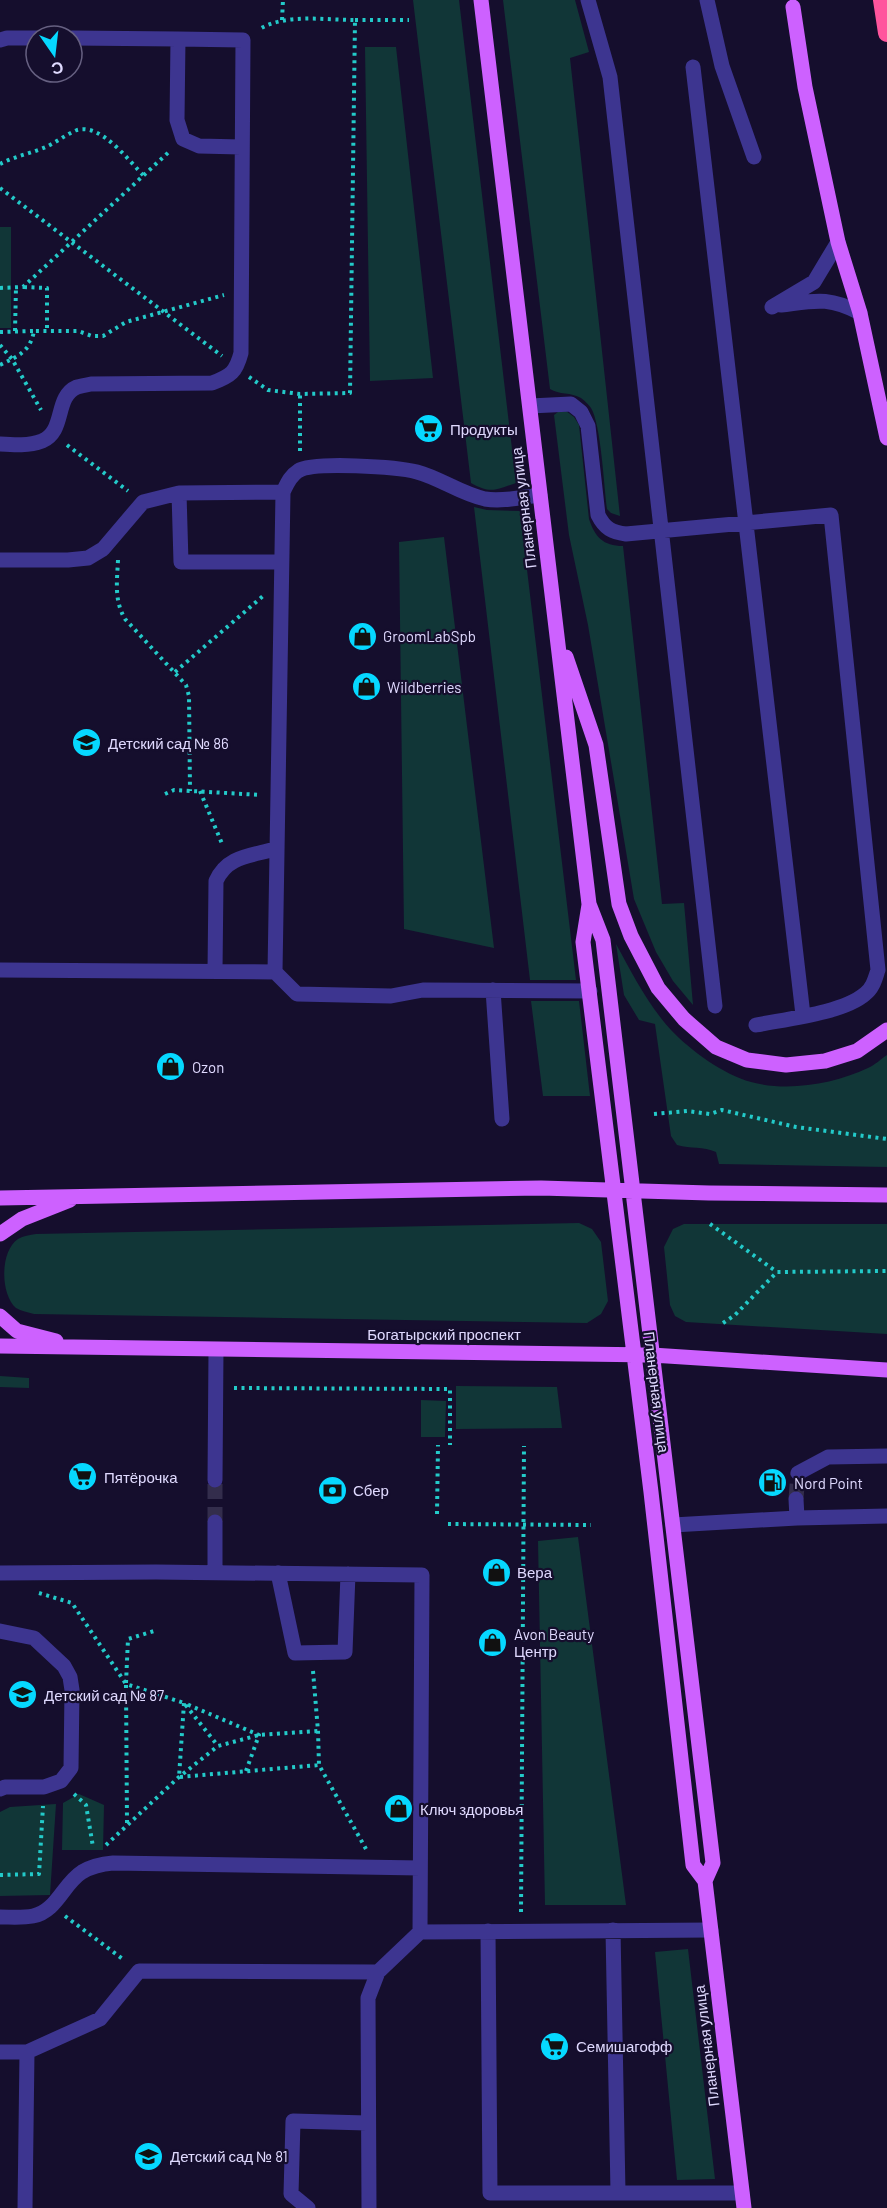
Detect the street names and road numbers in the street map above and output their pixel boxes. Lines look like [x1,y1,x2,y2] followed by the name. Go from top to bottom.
[507,446,539,570] street label: Планерная улица
[367,1325,521,1343] street label: Богатырский проспект
[641,1330,673,1454] street label: Планерная улица
[690,1984,722,2108] street label: Планерная улица

